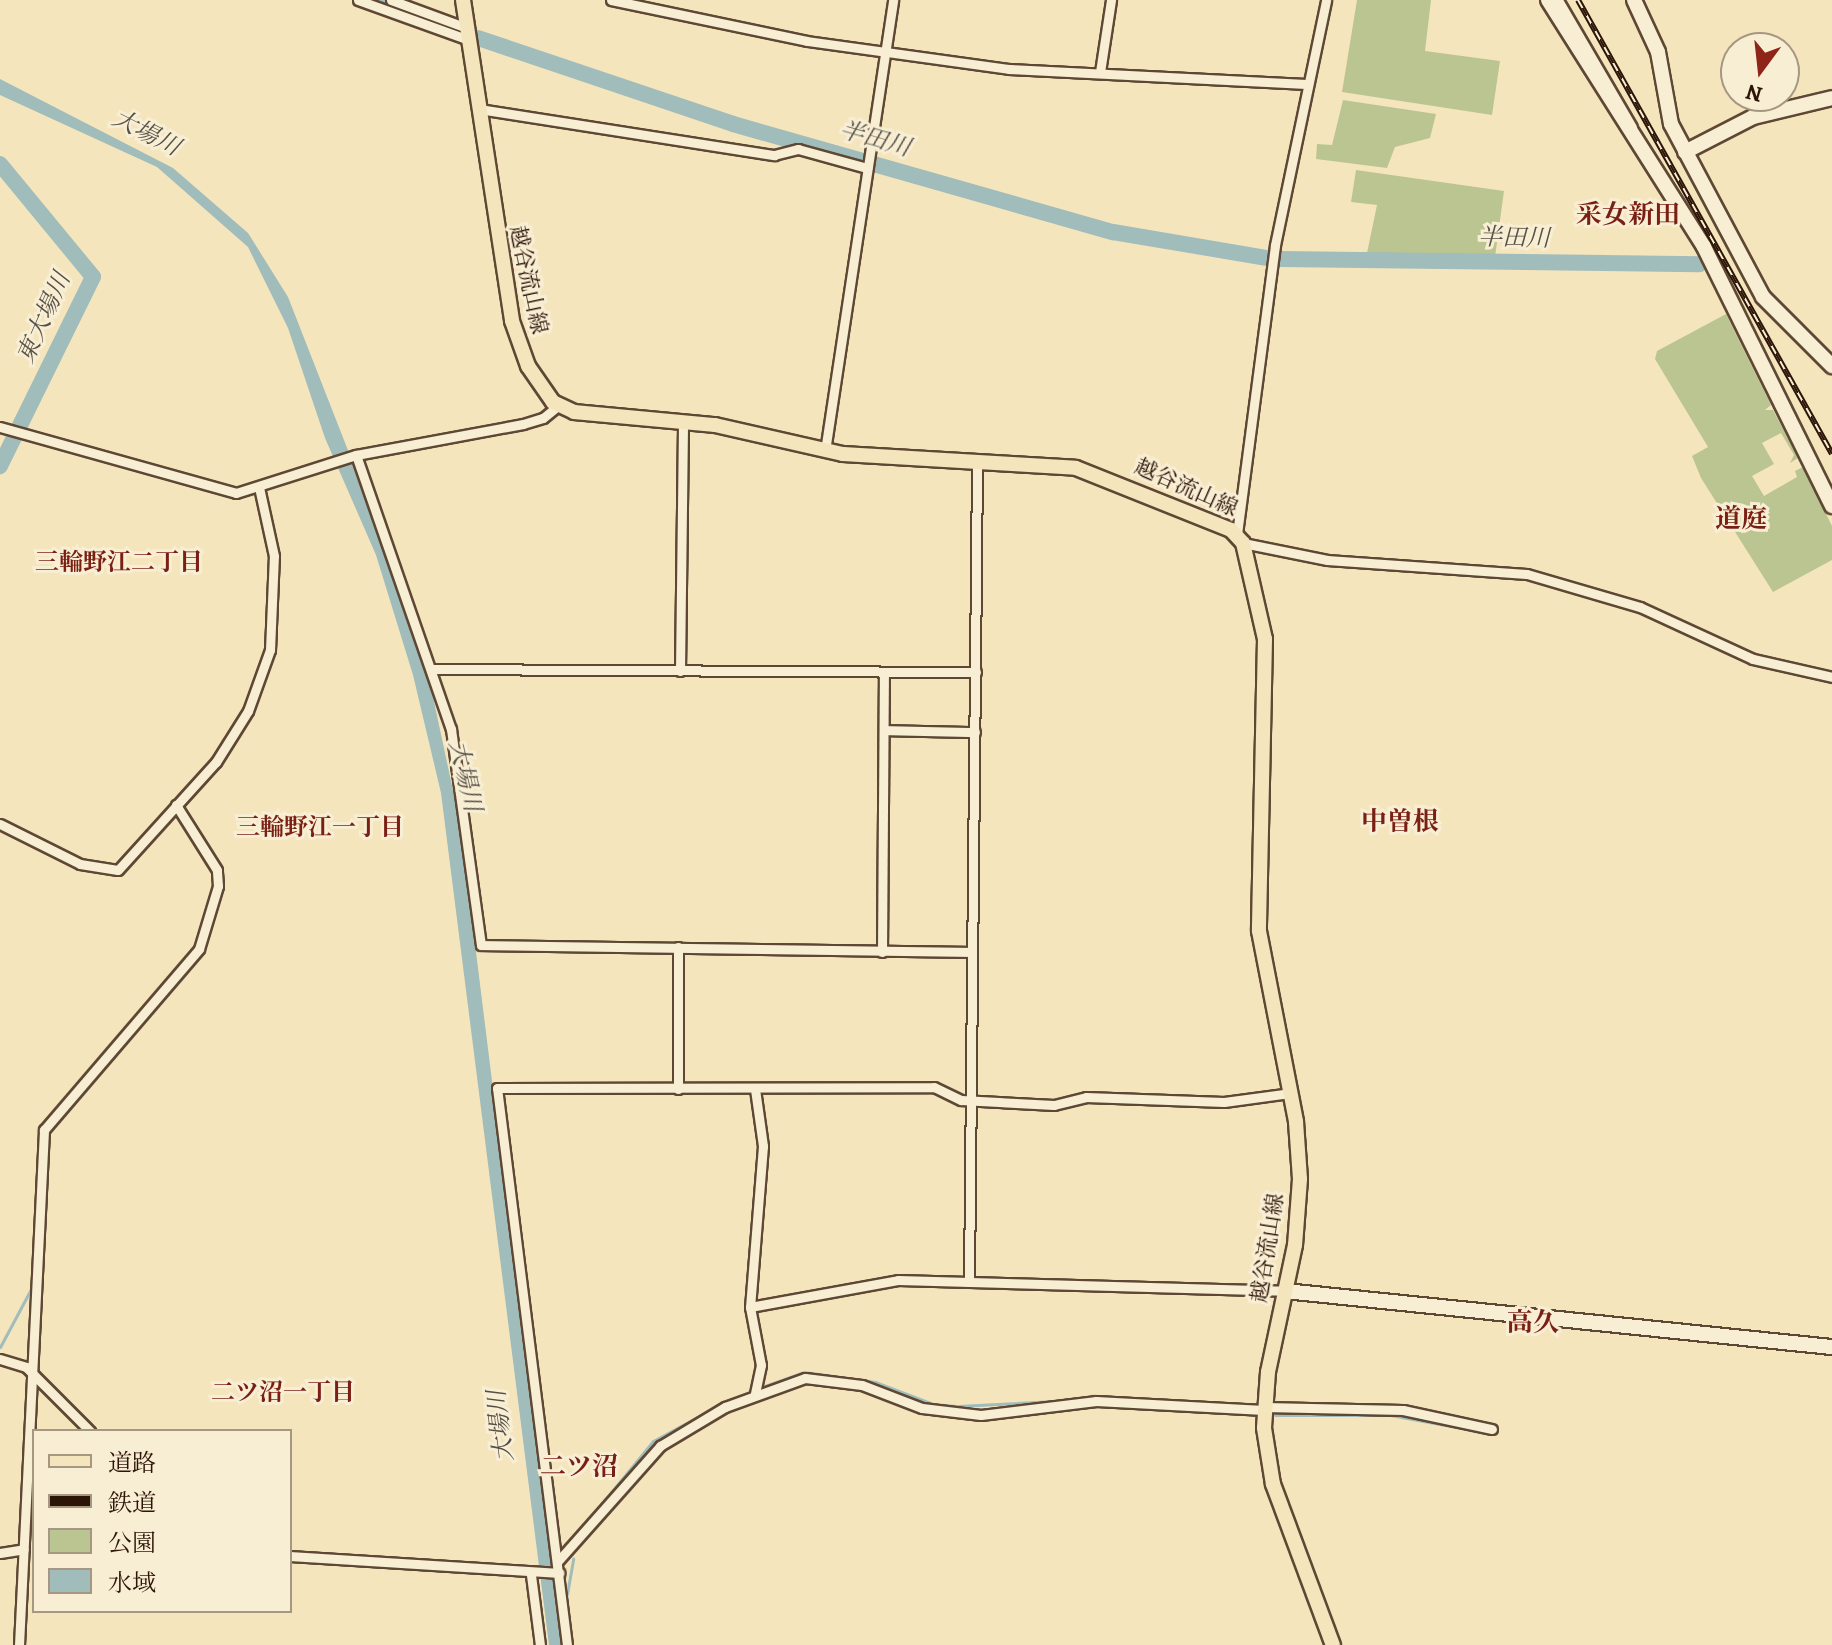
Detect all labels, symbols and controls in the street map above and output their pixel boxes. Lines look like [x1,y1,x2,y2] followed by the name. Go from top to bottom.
[1720,32,1800,112] north arrow
[1743,77,1766,110] text: N
[107,104,185,162] water label: 大場川
[836,115,914,163] water label: 半田川
[1576,199,1680,231] district label: 采女新田
[504,223,552,337] street label: 越谷流山線
[1478,223,1550,253] water label: 半田川
[11,268,77,368] water label: 東大場川
[1130,454,1242,522] street label: 越谷流山線
[1715,503,1767,535] district label: 道庭
[35,549,203,577] district label: 三輪野江二丁目
[443,738,487,814] water label: 大場川
[1361,806,1439,838] district label: 中曽根
[236,814,404,842] district label: 三輪野江一丁目
[1246,1192,1290,1304] street label: 越谷流山線
[1507,1307,1559,1339] district label: 高久
[211,1379,355,1407] district label: 二ツ沼一丁目
[482,1389,520,1463] water label: 大場川
[32,1429,292,1613] legend
[108,1447,156,1479] text: 道路
[540,1451,618,1483] district label: 二ツ沼
[108,1487,156,1519] text: 鉄道
[108,1527,156,1559] text: 公園
[108,1567,156,1599] text: 水域

